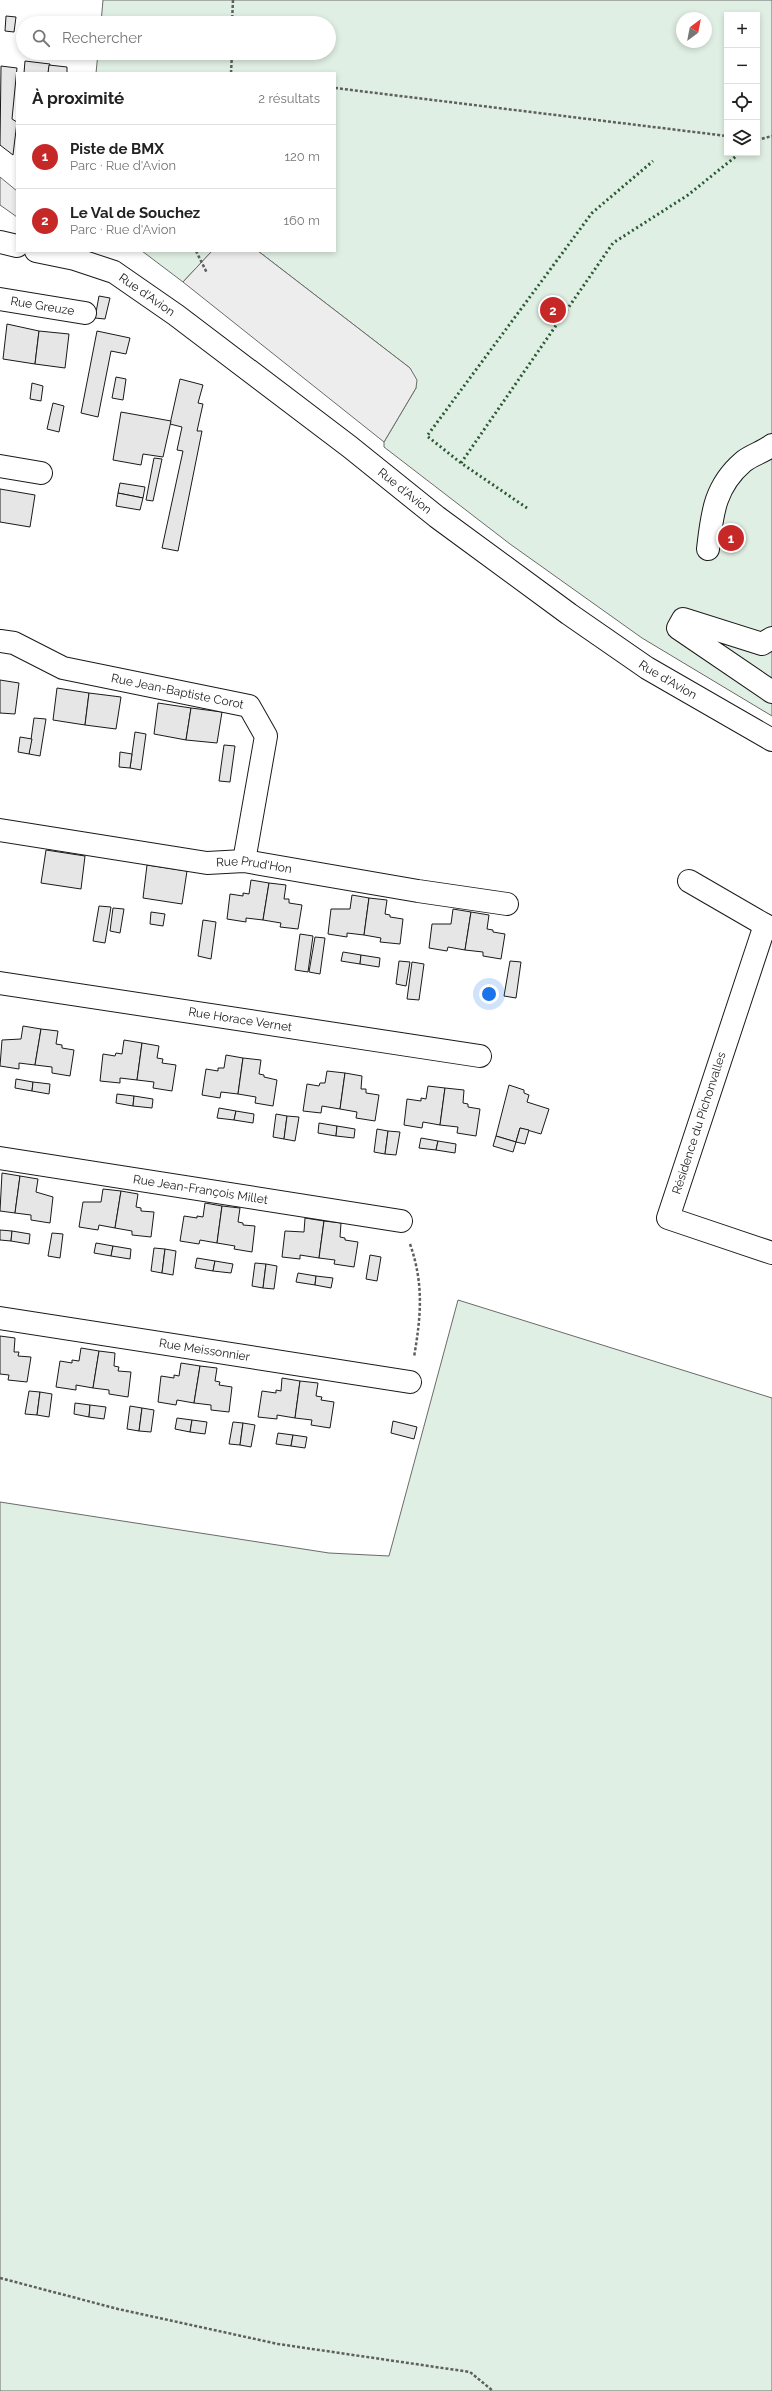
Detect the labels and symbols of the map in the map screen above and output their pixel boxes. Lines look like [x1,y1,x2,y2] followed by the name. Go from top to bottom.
[676,12,712,48] north arrow
[116,271,178,319] street label: Rue d'Avion
[9,294,75,318] street label: Rue Greuze
[540,295,566,325] pin: 2
[375,465,434,517] street label: Rue d'Avion
[718,523,744,553] pin: 1
[636,657,699,702] street label: Rue d'Avion
[110,671,245,712] street label: Rue Jean-Baptiste Corot
[216,854,293,876] street label: Rue Prud'Hon
[479,984,499,1004] your location
[188,1005,293,1034] street label: Rue Horace Vernet
[669,1050,729,1196] street label: Résidence du Pichonvalles
[132,1172,269,1207] street label: Rue Jean-François Millet
[158,1336,252,1364] street label: Rue Meissonnier

